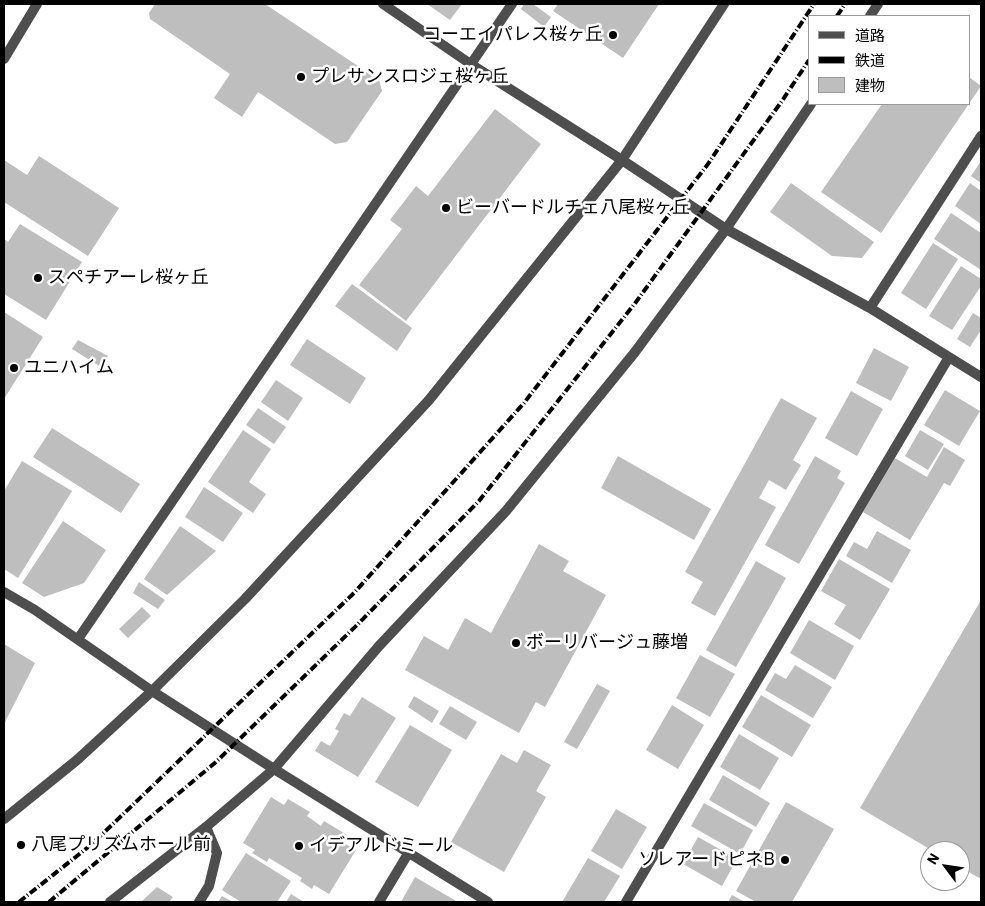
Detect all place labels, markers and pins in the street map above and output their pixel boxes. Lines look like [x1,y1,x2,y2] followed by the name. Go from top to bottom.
[423,24,603,46] place label: コーエイパレス桜ヶ丘
[607,29,619,41] marker: コーエイパレス桜ヶ丘
[311,66,509,88] place label: プレサンスロジェ桜ヶ丘
[295,71,307,83] marker: プレサンスロジェ桜ヶ丘
[456,197,690,219] place label: ビーバードルチェ八尾桜ヶ丘
[440,202,452,214] marker: ビーバードルチェ八尾桜ヶ丘
[48,267,209,289] place label: スペチアーレ桜ヶ丘
[32,272,44,284] marker: スペチアーレ桜ヶ丘
[24,357,114,379] place label: ユニハイム
[8,362,20,374] marker: ユニハイム
[526,632,688,654] place label: ボーリバージュ藤増
[510,637,522,649] marker: ボーリバージュ藤増
[31,834,211,856] place label: 八尾プリズムホール前
[309,835,453,857] place label: イデアルドミール
[15,839,27,851] marker: 八尾プリズムホール前
[293,840,305,852] marker: イデアルドミール
[638,849,775,871] place label: ソレアードピネB
[779,854,791,866] marker: ソレアードピネB

